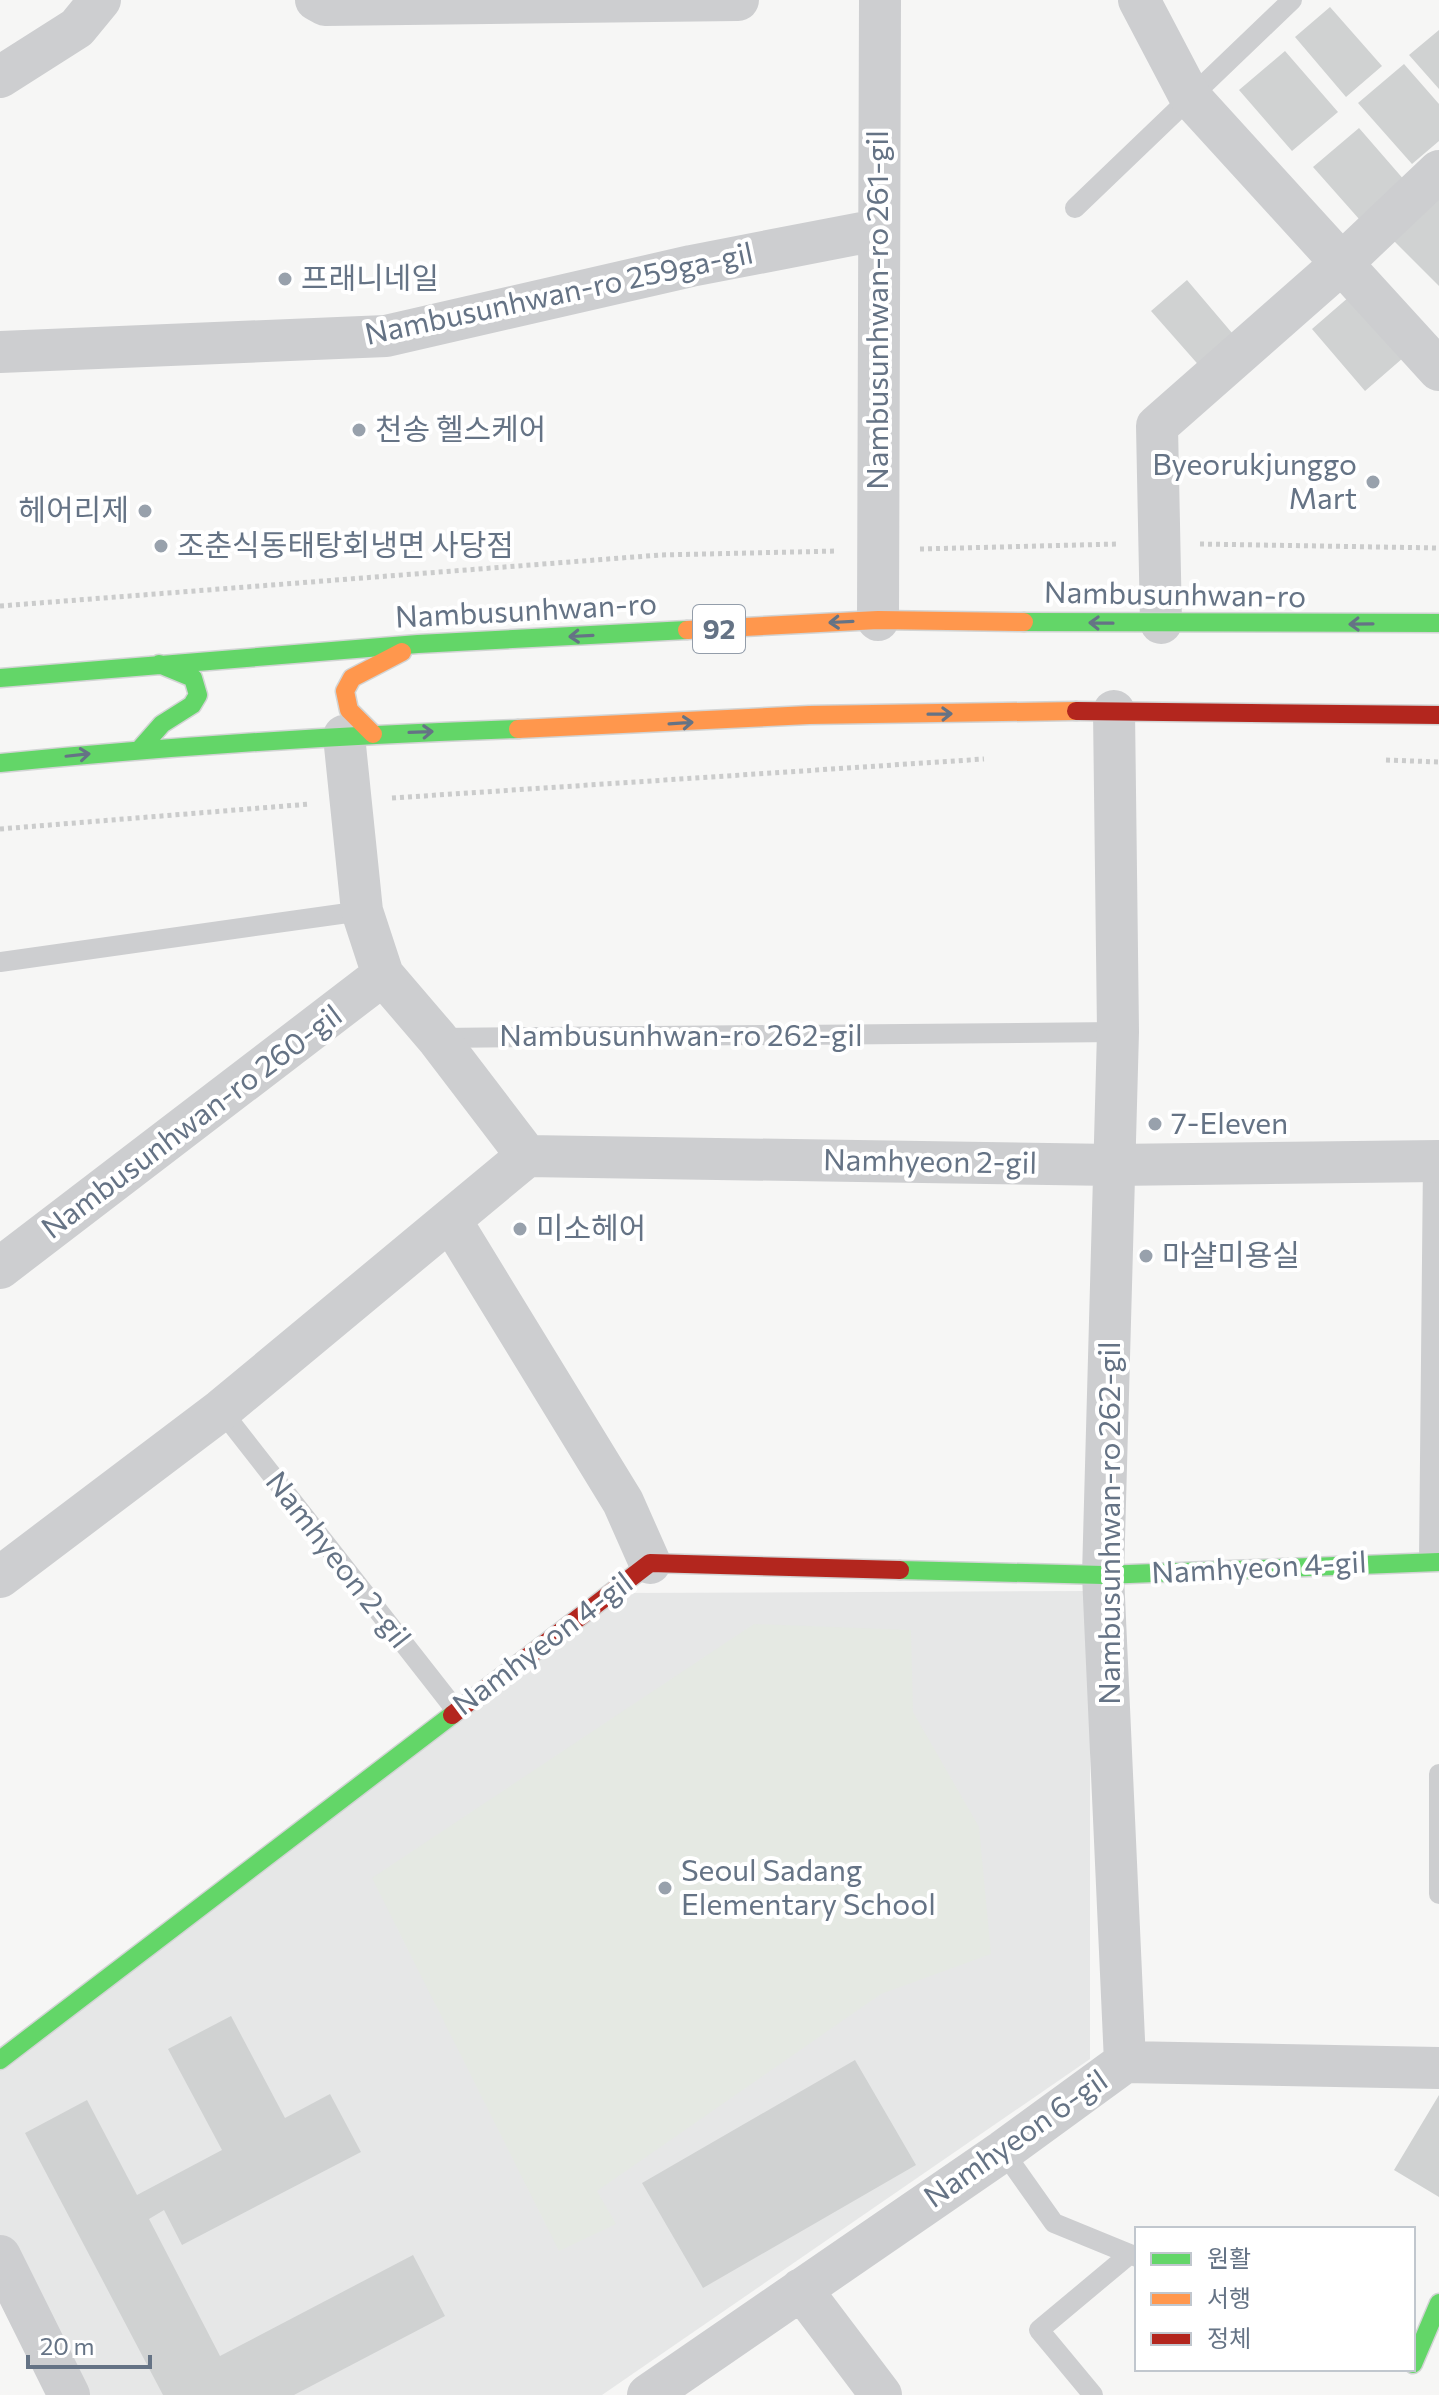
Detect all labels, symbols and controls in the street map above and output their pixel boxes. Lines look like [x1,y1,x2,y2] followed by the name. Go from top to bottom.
[857,130,894,490] street label: Nambusunhwan-ro 261-gil
[361,232,756,351] street label: Nambusunhwan-ro 259ga-gil
[301,258,439,295] place label: 프래니네일
[276,270,294,288] marker: 프래니네일
[375,409,546,446] place label: 천송 헬스케어
[350,421,368,439] marker: 천송 헬스케어
[1152,444,1357,515] place label: Byeorukjunggo Mart
[1364,473,1382,491] marker: Byeorukjunggo Mart
[19,490,129,527] place label: 헤어리제
[136,502,154,520] marker: 헤어리제
[177,525,514,562] place label: 조춘식동태탕회냉면 사당점
[152,537,170,555] marker: 조춘식동태탕회냉면 사당점
[1044,572,1306,613] street label: Nambusunhwan-ro
[394,583,658,634] street label: Nambusunhwan-ro
[693,605,745,653] road number: 92
[828,615,855,630] one-way arrow
[1088,615,1115,630] one-way arrow
[1348,616,1375,632] one-way arrow
[568,628,595,643] one-way arrow
[926,706,953,721] one-way arrow
[667,716,694,731] one-way arrow
[407,725,434,740] one-way arrow
[64,748,91,763] one-way arrow
[33,995,348,1245] street label: Nambusunhwan-ro 260-gil
[499,1015,863,1052] street label: Nambusunhwan-ro 262-gil
[1171,1103,1288,1140] place label: 7-Eleven
[1146,1115,1164,1133] marker: 7-Eleven
[823,1139,1037,1180] street label: Namhyeon 2-gil
[536,1208,646,1245] place label: 미소헤어
[511,1220,529,1238] marker: 미소헤어
[1162,1235,1300,1272] place label: 마샬미용실
[1137,1247,1155,1265] marker: 마샬미용실
[1089,1341,1126,1705] street label: Nambusunhwan-ro 262-gil
[260,1463,420,1654] street label: Namhyeon 2-gil
[1150,1541,1367,1590] street label: Namhyeon 4-gil
[444,1562,639,1722] street label: Namhyeon 4-gil
[681,1850,936,1921] place label: Seoul Sadang Elementary School
[656,1879,674,1897] marker: Seoul Sadang Elementary School
[916,2060,1113,2214] street label: Namhyeon 6-gil
[1135,2227,1415,2371] legend
[1207,2243,1251,2272] text: 원활
[1207,2283,1251,2312] text: 서행
[28,2319,150,2369] scale bar
[1207,2323,1251,2352] text: 정체
[40,2331,94,2360] text: 20 m

